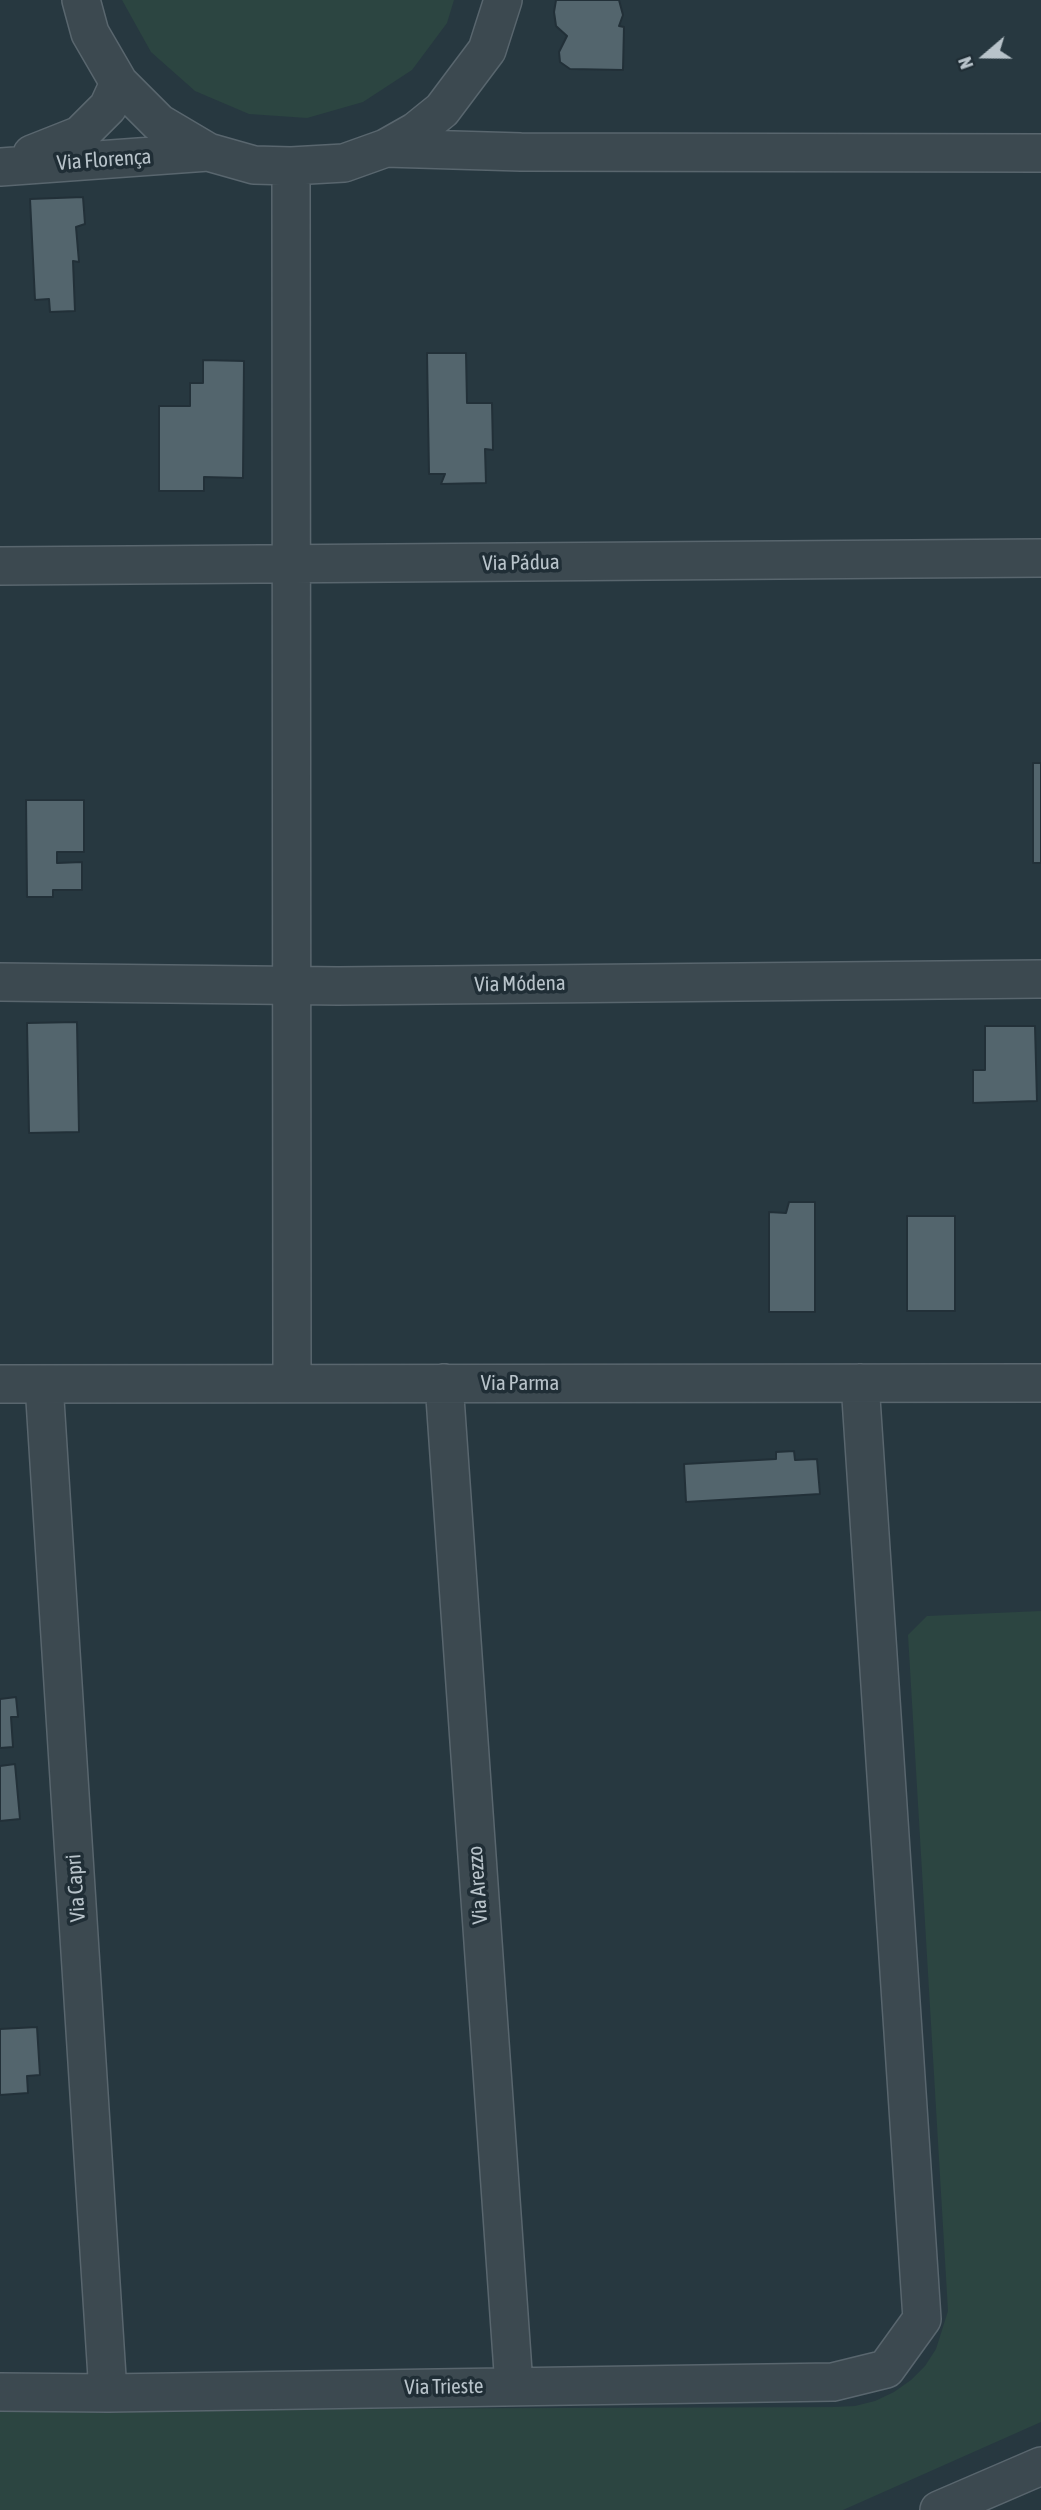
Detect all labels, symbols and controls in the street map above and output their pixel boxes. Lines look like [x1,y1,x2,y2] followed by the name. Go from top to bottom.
[950,21,1020,91] north arrow
[953,54,978,72] text: N
[56,144,152,176] street label: Via Florença
[482,550,560,576] street label: Via Pádua
[474,971,566,997] street label: Via Módena
[481,1370,559,1396] street label: Via Parma
[463,1845,493,1925] street label: Via Arezzo
[61,1853,91,1923] street label: Via Capri
[404,2374,484,2400] street label: Via Trieste

